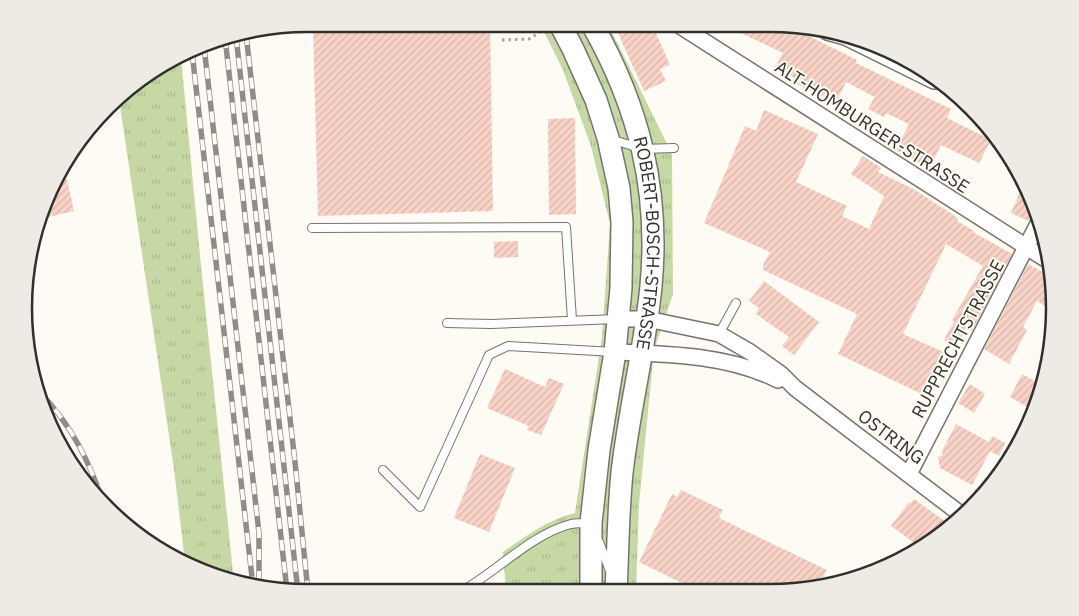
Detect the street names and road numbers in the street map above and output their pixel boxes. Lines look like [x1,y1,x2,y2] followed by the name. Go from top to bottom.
[771,55,974,198] street label: ALT-HOMBURGER-STRASSE
[629,134,665,352] street label: ROBERT-BOSCH-STRASSE
[906,256,1009,422] street label: RUPPRECHTSTRASSE
[854,404,929,469] street label: OSTRING

